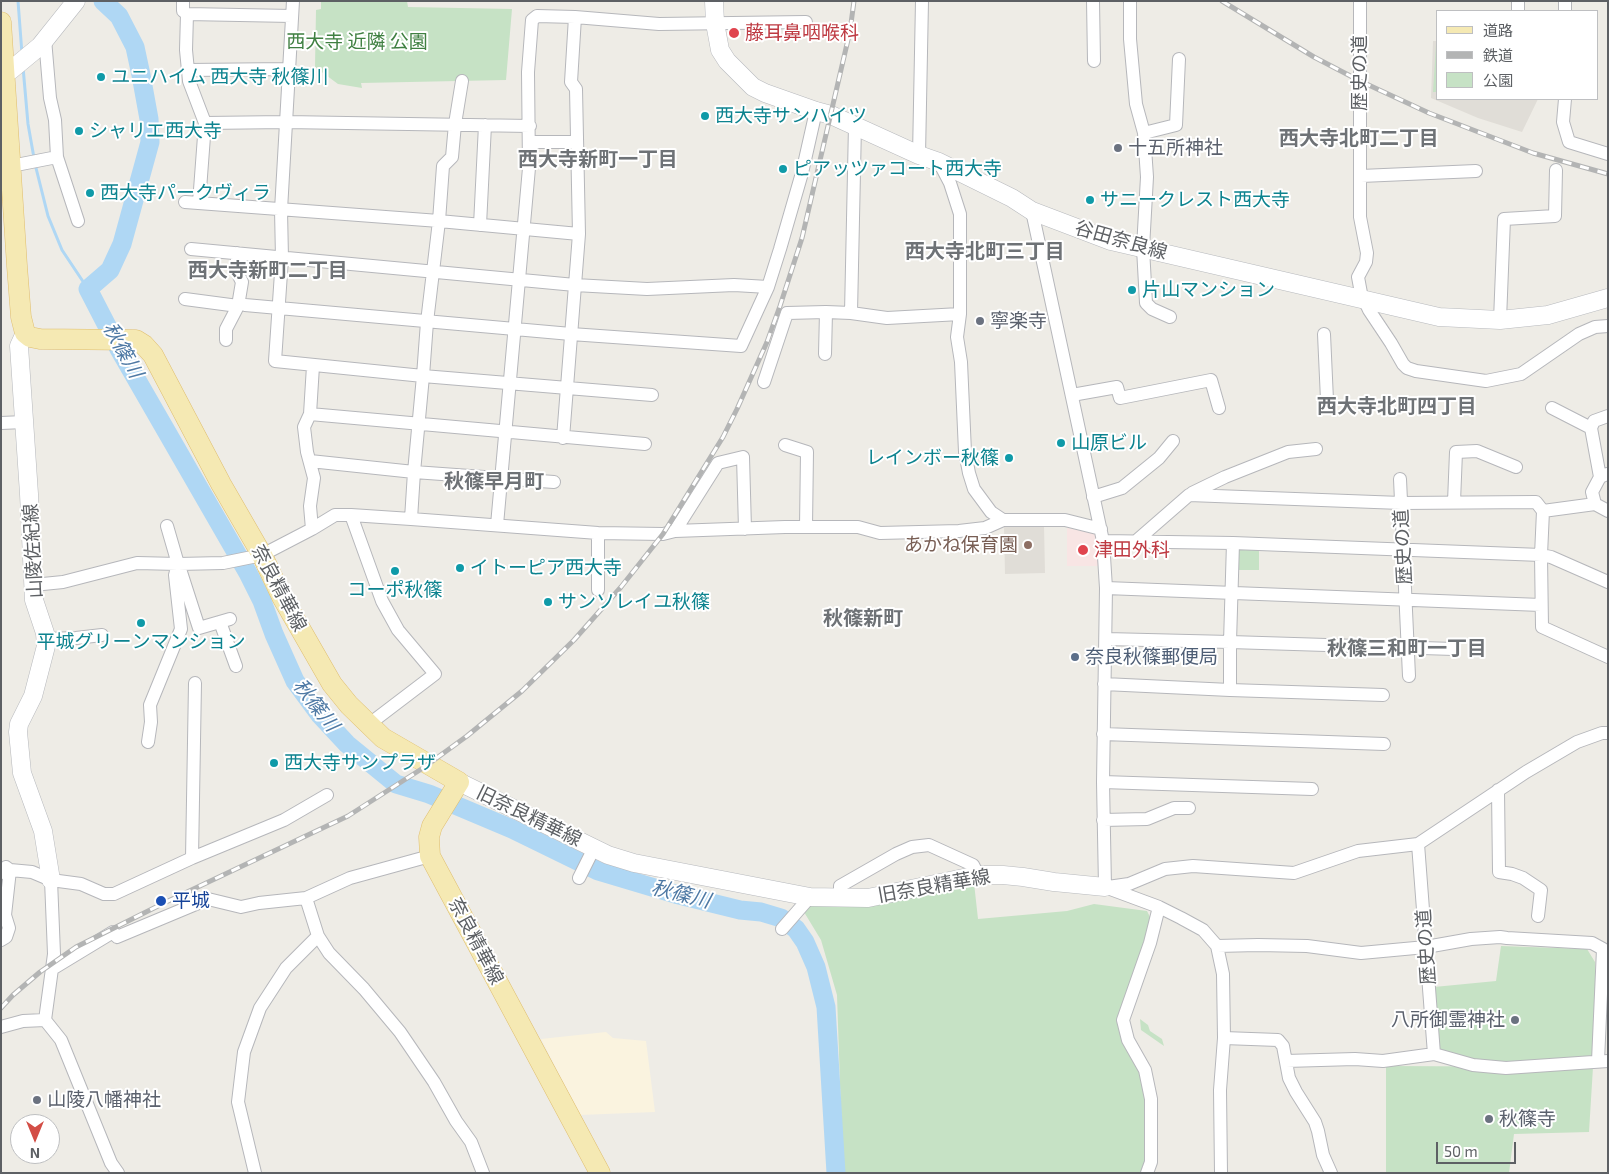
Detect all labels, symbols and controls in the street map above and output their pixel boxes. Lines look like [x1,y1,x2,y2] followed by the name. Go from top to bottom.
[1436,10,1599,100] legend
[1483,21,1513,39] text: 道路
[745,22,859,44] place label: 藤耳鼻咽喉科
[727,26,741,40] marker: 藤耳鼻咽喉科
[286,31,428,53] park label: 西大寺 近隣 公園
[1349,35,1371,111] street label: 歴史の道
[1483,46,1513,64] text: 鉄道
[111,66,328,88] place label: ユニハイム 西大寺 秋篠川
[95,71,107,83] marker: ユニハイム 西大寺 秋篠川
[1483,71,1513,89] text: 公園
[715,105,867,127] place label: 西大寺サンハイツ
[699,110,711,122] marker: 西大寺サンハイツ
[89,120,222,142] place label: シャリエ西大寺
[73,125,85,137] marker: シャリエ西大寺
[1279,126,1439,150] district label: 西大寺北町二丁目
[1128,137,1223,159] place label: 十五所神社
[1112,142,1124,154] marker: 十五所神社
[518,147,678,171] district label: 西大寺新町一丁目
[793,158,1002,180] place label: ピアッツァコート西大寺
[777,163,789,175] marker: ピアッツァコート西大寺
[100,182,271,204] place label: 西大寺パークヴィラ
[84,187,96,199] marker: 西大寺パークヴィラ
[1100,189,1290,211] place label: サニークレスト西大寺
[1084,194,1096,206] marker: サニークレスト西大寺
[1072,216,1170,264] street label: 谷田奈良線
[905,239,1065,263] district label: 西大寺北町三丁目
[188,258,348,282] district label: 西大寺新町二丁目
[1142,279,1275,301] place label: 片山マンション
[1126,284,1138,296] marker: 片山マンション
[990,310,1047,332] place label: 寧楽寺
[974,315,986,327] marker: 寧楽寺
[98,318,148,382] water label: 秋篠川
[1317,394,1477,418] district label: 西大寺北町四丁目
[1071,432,1147,454] place label: 山原ビル
[1055,437,1067,449] marker: 山原ビル
[866,447,999,469] place label: レインボー秋篠
[1003,452,1015,464] marker: レインボー秋篠
[444,469,544,493] district label: 秋篠早月町
[19,503,47,599] street label: 山陵佐紀線
[1390,508,1416,586] street label: 歴史の道
[904,534,1018,556] place label: あかね保育園
[1022,539,1034,551] marker: あかね保育園
[1094,539,1170,561] place label: 津田外科
[247,541,311,635] street label: 奈良精華線
[1076,543,1090,557] marker: 津田外科
[470,557,622,579] place label: イトーピア西大寺
[454,562,466,574] marker: イトーピア西大寺
[389,565,401,577] marker: コーポ秋篠
[348,579,442,601] place label: コーポ秋篠
[558,591,710,613] place label: サンソレイユ秋篠
[542,596,554,608] marker: サンソレイユ秋篠
[823,606,903,630] district label: 秋篠新町
[135,617,147,629] marker: 平城グリーンマンション
[37,631,245,653] place label: 平城グリーンマンション
[1327,636,1487,660] district label: 秋篠三和町一丁目
[1085,646,1218,668] place label: 奈良秋篠郵便局
[1069,651,1081,663] marker: 奈良秋篠郵便局
[288,674,344,736] water label: 秋篠川
[284,752,436,774] place label: 西大寺サンプラザ
[268,757,280,769] marker: 西大寺サンプラザ
[473,781,585,851] street label: 旧奈良精華線
[876,865,992,907] street label: 旧奈良精華線
[649,875,713,913] water label: 秋篠川
[172,890,210,912] place label: 平城
[154,894,168,908] marker: 平城
[444,894,508,988] street label: 奈良精華線
[1412,908,1440,986] street label: 歴史の道
[1391,1009,1505,1031] place label: 八所御霊神社
[1509,1014,1521,1026] marker: 八所御霊神社
[47,1089,161,1111] place label: 山陵八幡神社
[31,1094,43,1106] marker: 山陵八幡神社
[1499,1108,1556,1130] place label: 秋篠寺
[1483,1113,1495,1125] marker: 秋篠寺
[10,1114,60,1164] north arrow
[1439,1132,1519,1164] scale bar
[1444,1142,1478,1160] text: 50 m
[30,1145,40,1162] text: N

